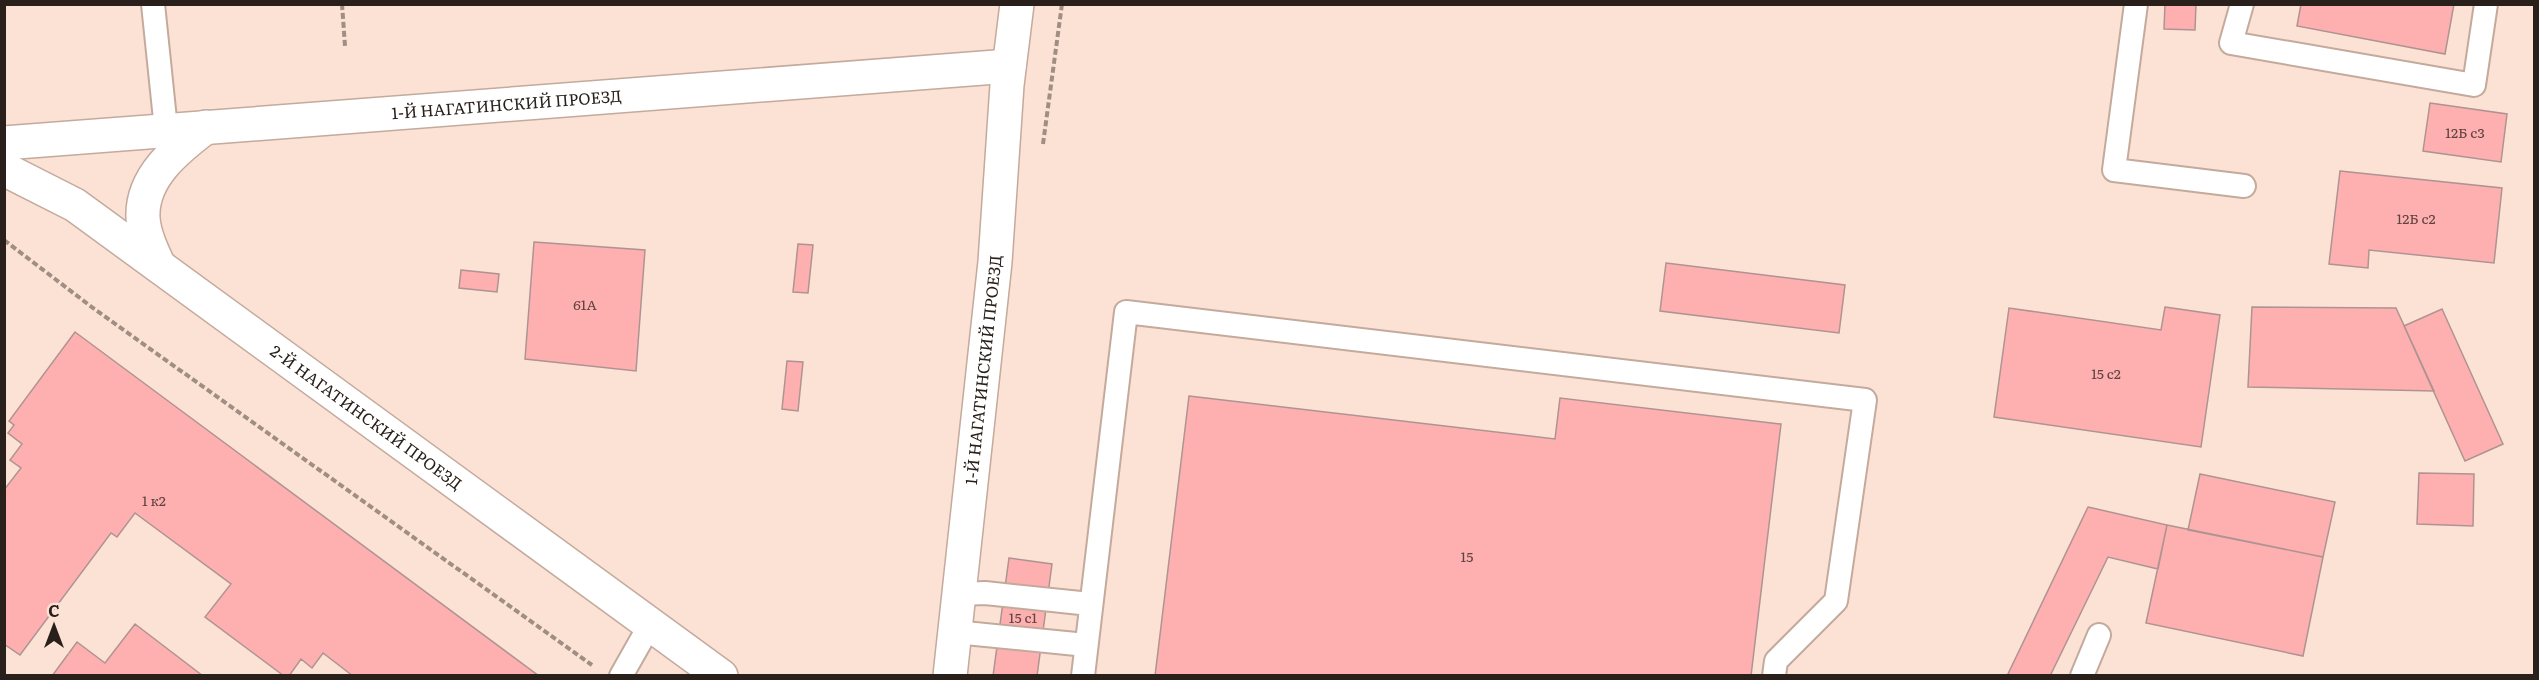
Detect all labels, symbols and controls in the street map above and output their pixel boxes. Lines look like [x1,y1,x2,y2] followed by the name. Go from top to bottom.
[391,83,622,124] street label: 1-Й НАГАТИНСКИЙ ПРОЕЗД
[2445,122,2485,142] house number: 12Б с3
[2396,208,2436,228] house number: 12Б с2
[958,254,1006,486] street label: 1-Й НАГАТИНСКИЙ ПРОЕЗД
[573,294,597,314] house number: 61А
[266,338,468,495] street label: 2-Й НАГАТИНСКИЙ ПРОЕЗД
[2091,363,2121,383] house number: 15 с2
[142,490,166,510] house number: 1 к2
[1461,546,1473,566] house number: 15
[24,596,84,656] north arrow
[48,598,60,622] text: С
[1009,607,1037,627] house number: 15 с1

